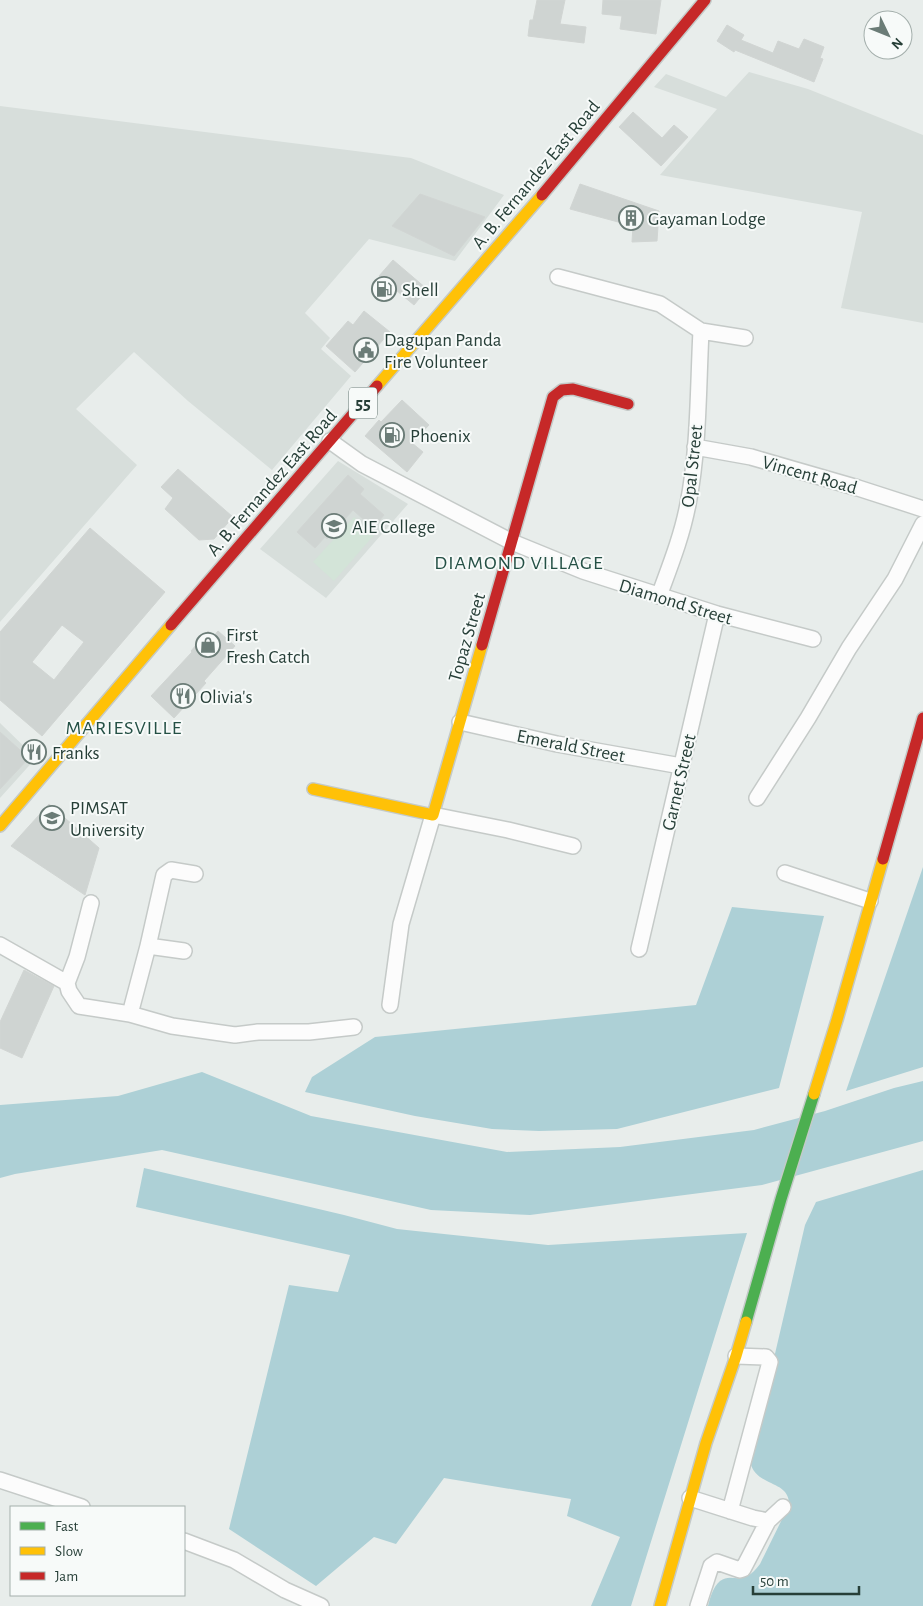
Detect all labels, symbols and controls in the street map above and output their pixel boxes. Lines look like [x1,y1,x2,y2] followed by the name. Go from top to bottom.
[863,10,913,60] north arrow
[888,35,905,52] text: N
[469,97,604,253] street label: A. B. Fernandez East Road
[618,205,644,231] building icon: Gayaman Lodge
[648,210,766,229] place label: Gayaman Lodge
[371,276,397,302] fuel station icon: Shell
[402,281,439,300] place label: Shell
[384,331,502,372] place label: Dagupan Panda Fire Volunteer
[353,337,379,363] public building icon: Dagupan Panda Fire Volunteer
[349,388,377,418] road number: 55
[204,406,341,560] street label: A. B. Fernandez East Road
[379,422,405,448] fuel station icon: Phoenix
[679,424,706,508] street label: Opal Street
[410,427,471,446] place label: Phoenix
[760,453,859,498] street label: Vincent Road
[321,513,347,539] school or university icon: AIE College
[352,518,435,537] place label: AIE College
[434,553,604,573] district label: DIAMOND VILLAGE
[617,576,734,629] street label: Diamond Street
[446,591,489,684] street label: Topaz Street
[226,626,310,667] place label: First Fresh Catch
[195,632,221,658] shop icon: First Fresh Catch
[170,683,196,709] restaurant icon: Olivia's
[200,688,252,707] place label: Olivia's
[66,718,182,738] district label: MARIESVILLE
[515,727,627,766] street label: Emerald Street
[659,732,700,832] street label: Garnet Street
[21,739,47,765] restaurant icon: Franks
[52,744,100,763] place label: Franks
[70,799,144,840] place label: PIMSAT University
[39,805,65,831] school or university icon: PIMSAT University
[10,1506,185,1596] legend
[55,1519,79,1534] text: Fast
[55,1544,83,1559] text: Slow
[753,1564,859,1596] scale bar
[55,1569,78,1584] text: Jam
[760,1574,789,1589] text: 50 m

